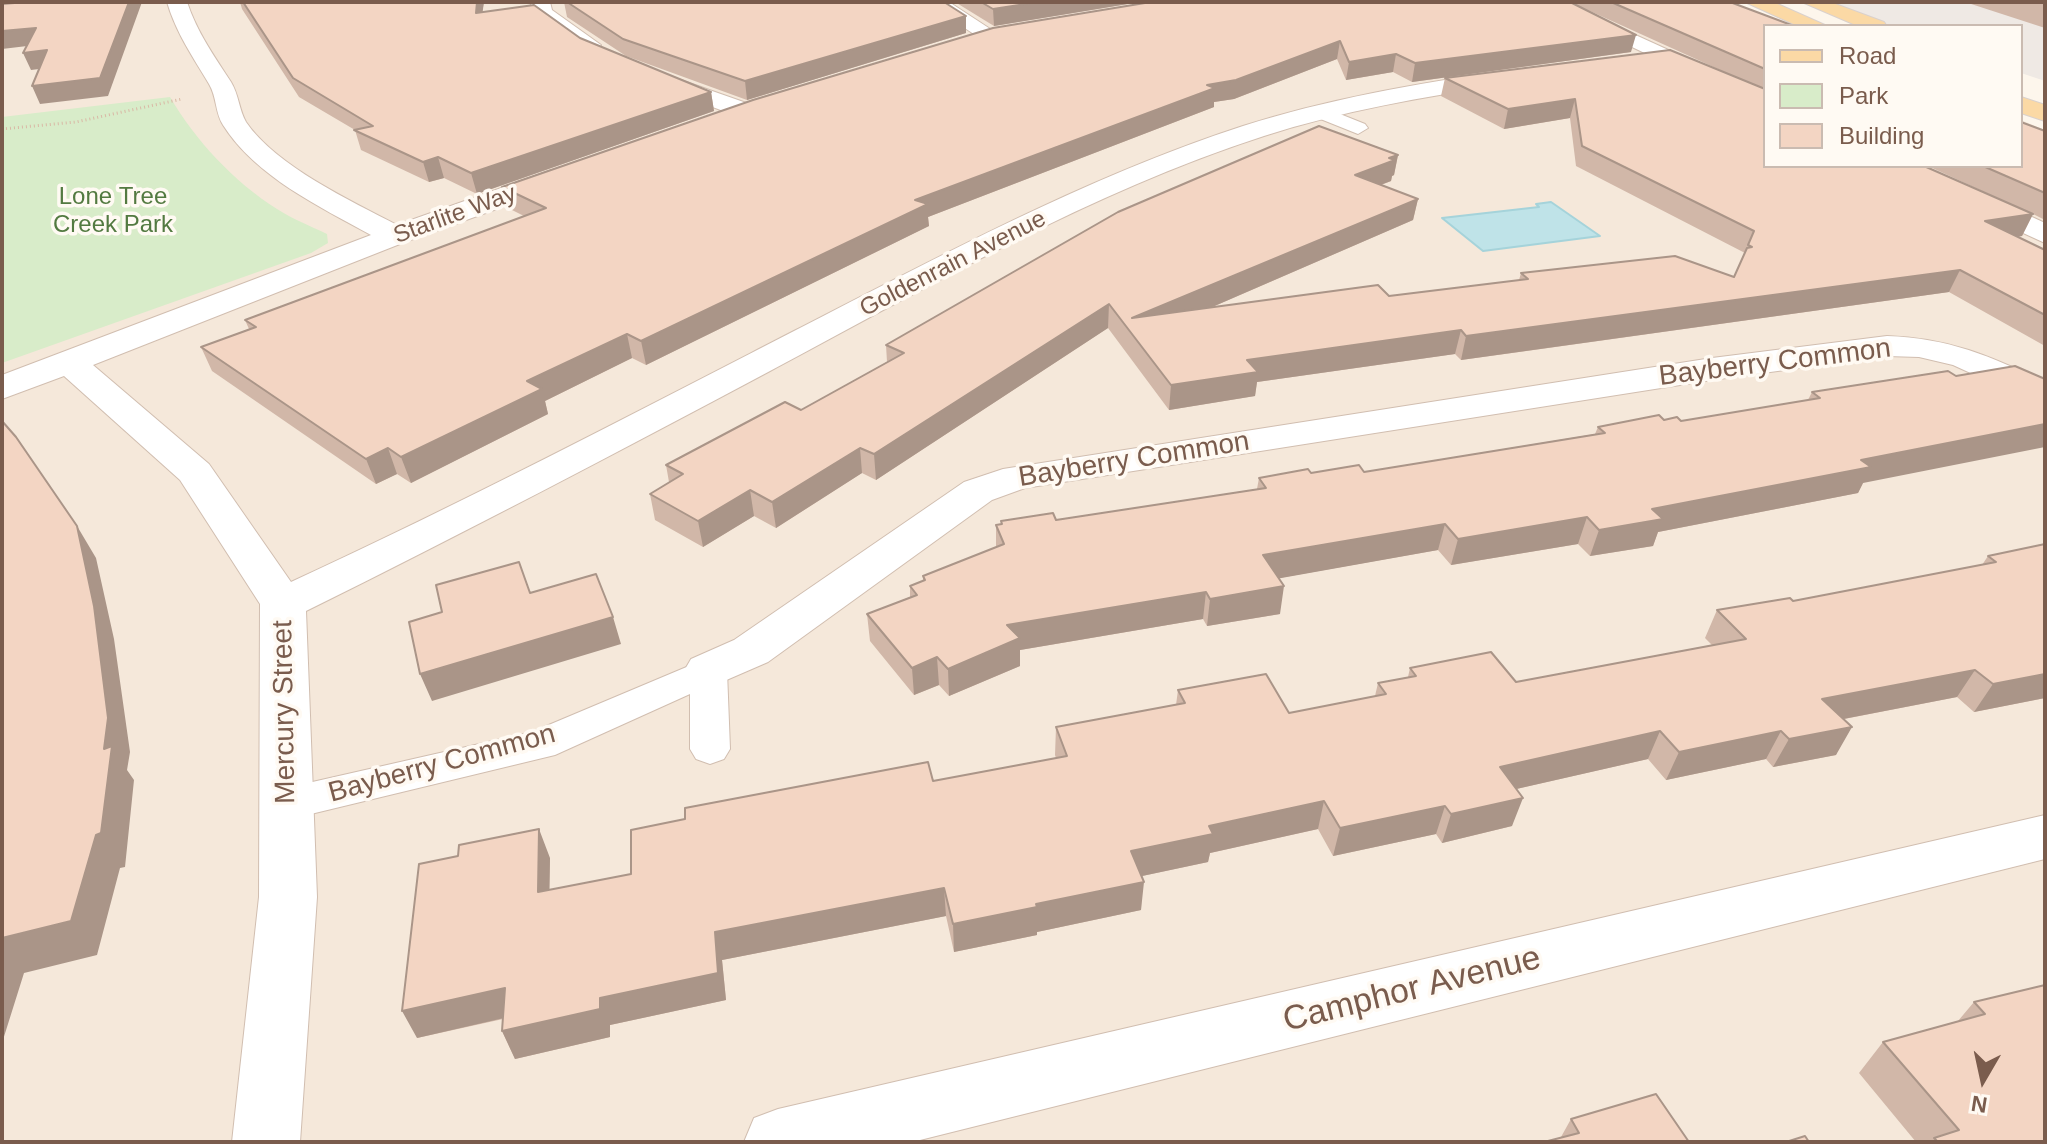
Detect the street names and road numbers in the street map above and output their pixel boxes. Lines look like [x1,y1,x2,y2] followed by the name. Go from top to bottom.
[390,179,520,251] street label: Starlite Way
[855,205,1051,323] street label: Goldenrain Avenue
[1657,332,1893,394] street label: Bayberry Common
[1016,425,1252,495] street label: Bayberry Common
[267,620,303,804] street label: Mercury Street
[325,718,559,810] street label: Bayberry Common
[1279,938,1545,1042] street label: Camphor Avenue

